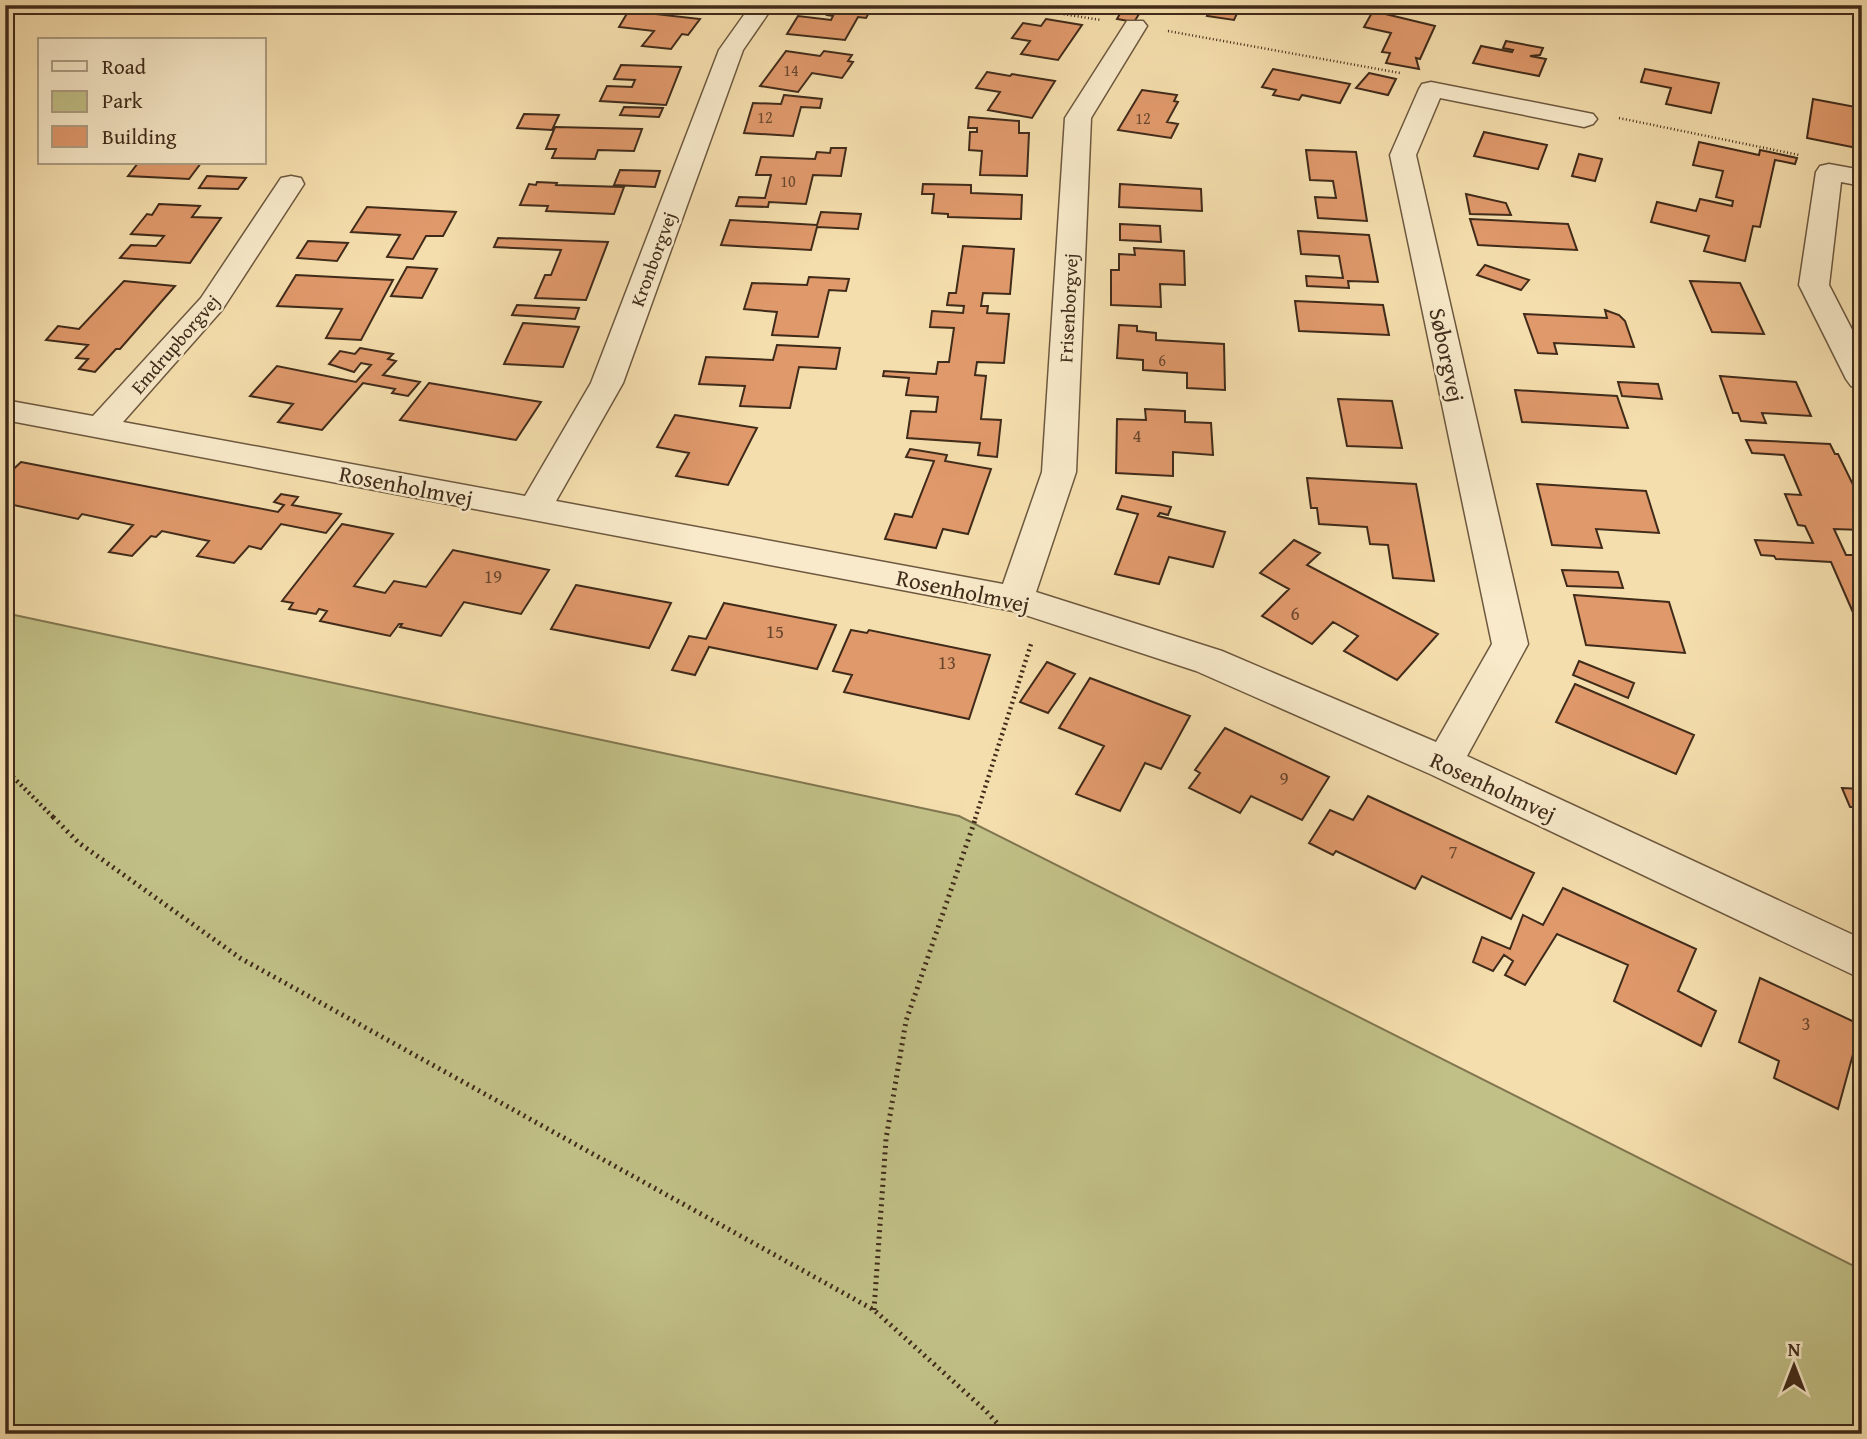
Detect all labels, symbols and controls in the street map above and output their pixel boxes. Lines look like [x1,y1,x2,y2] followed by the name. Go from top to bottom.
[38,38,266,164] legend
[102,51,147,82] text: Road
[783,58,799,82] house number: 14
[102,85,143,116] text: Park
[757,105,773,129] house number: 12
[1135,106,1151,130] house number: 12
[102,121,177,152] text: Building
[780,169,796,193] house number: 10
[623,208,683,310] street label: Kronborgvej
[1051,253,1085,363] street label: Frisenborgvej
[124,288,226,400] street label: Emdrupborgvej
[1421,305,1474,405] street label: Søborgvej
[1158,348,1166,372] house number: 6
[1132,421,1142,449] house number: 4
[336,456,476,515] street label: Rosenholmvej
[893,560,1033,621] street label: Rosenholmvej
[484,562,502,590] house number: 19
[1290,599,1300,627] house number: 6
[766,617,784,645] house number: 15
[938,648,956,676] house number: 13
[1425,743,1562,830] street label: Rosenholmvej
[1279,764,1289,792] house number: 9
[1448,837,1458,865] house number: 7
[1801,1009,1811,1037] house number: 3
[1758,1330,1828,1400] north arrow
[1788,1335,1801,1363] text: N

